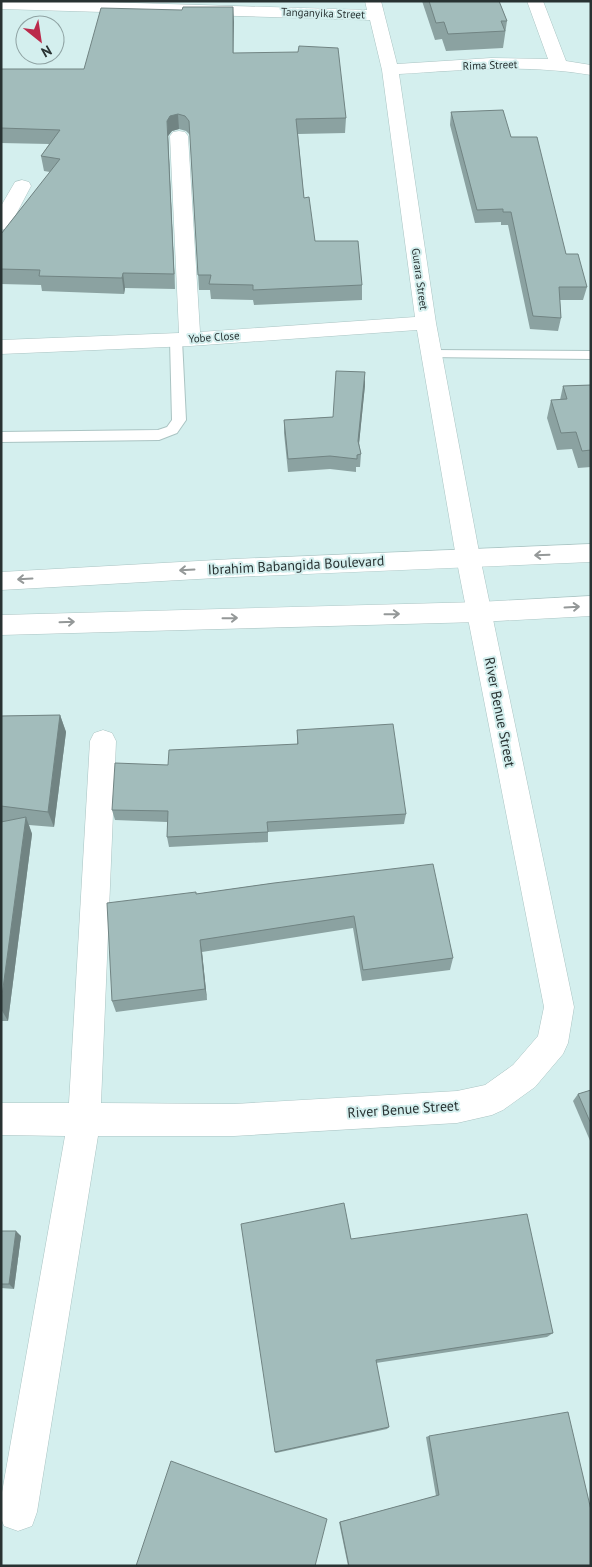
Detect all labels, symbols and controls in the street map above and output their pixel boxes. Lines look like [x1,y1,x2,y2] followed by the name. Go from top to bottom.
[281,5,365,21] street label: Tanganyika Street
[15,15,65,65] north arrow
[38,41,55,61] text: N
[462,57,518,73] street label: Rima Street
[409,247,431,311] street label: Gurara Street
[188,328,240,346] street label: Yobe Close
[534,550,550,559] one-way arrow
[207,551,385,579] street label: Ibrahim Babangida Boulevard
[180,566,196,575] one-way arrow
[17,575,33,584] one-way arrow
[564,602,580,611] one-way arrow
[384,609,400,619] one-way arrow
[222,613,238,623] one-way arrow
[59,617,75,627] one-way arrow
[481,656,520,769] street label: River Benue Street
[347,1096,459,1122] street label: River Benue Street

